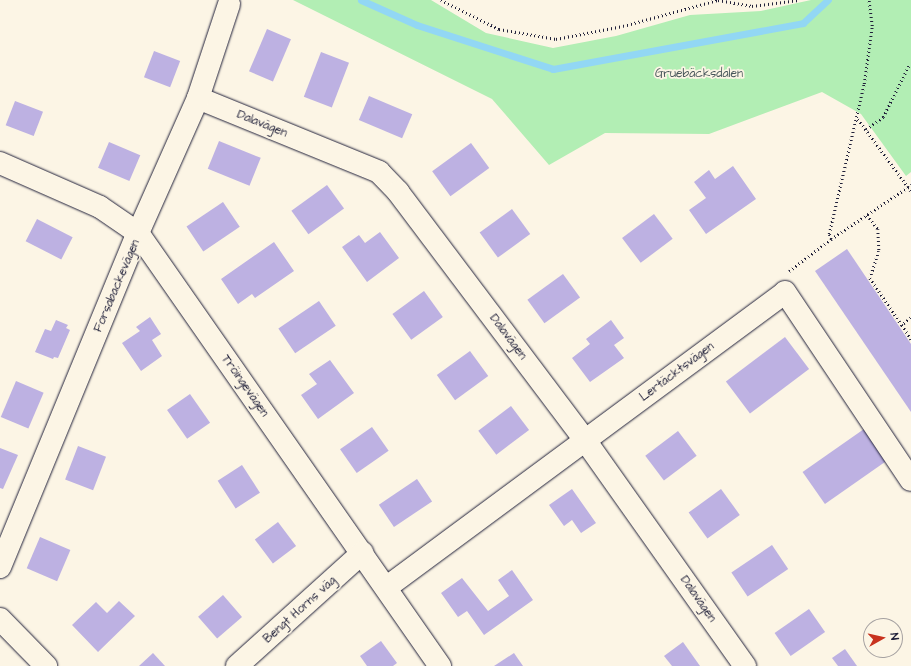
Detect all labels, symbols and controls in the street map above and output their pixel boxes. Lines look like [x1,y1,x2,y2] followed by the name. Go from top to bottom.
[655,67,743,81] park label: Gruebäcksdalen
[235,107,289,141] street label: Dalavägen
[91,238,143,334] street label: Forsabackevägen
[486,312,530,362] street label: Dalavägen
[637,339,717,405] street label: Lertäcktsvägen
[218,352,272,420] street label: Tröingevägen
[677,573,719,625] street label: Dalavägen
[261,574,339,646] street label: Bengt Horns väg
[863,618,903,658] north arrow
[886,632,902,641] text: N

